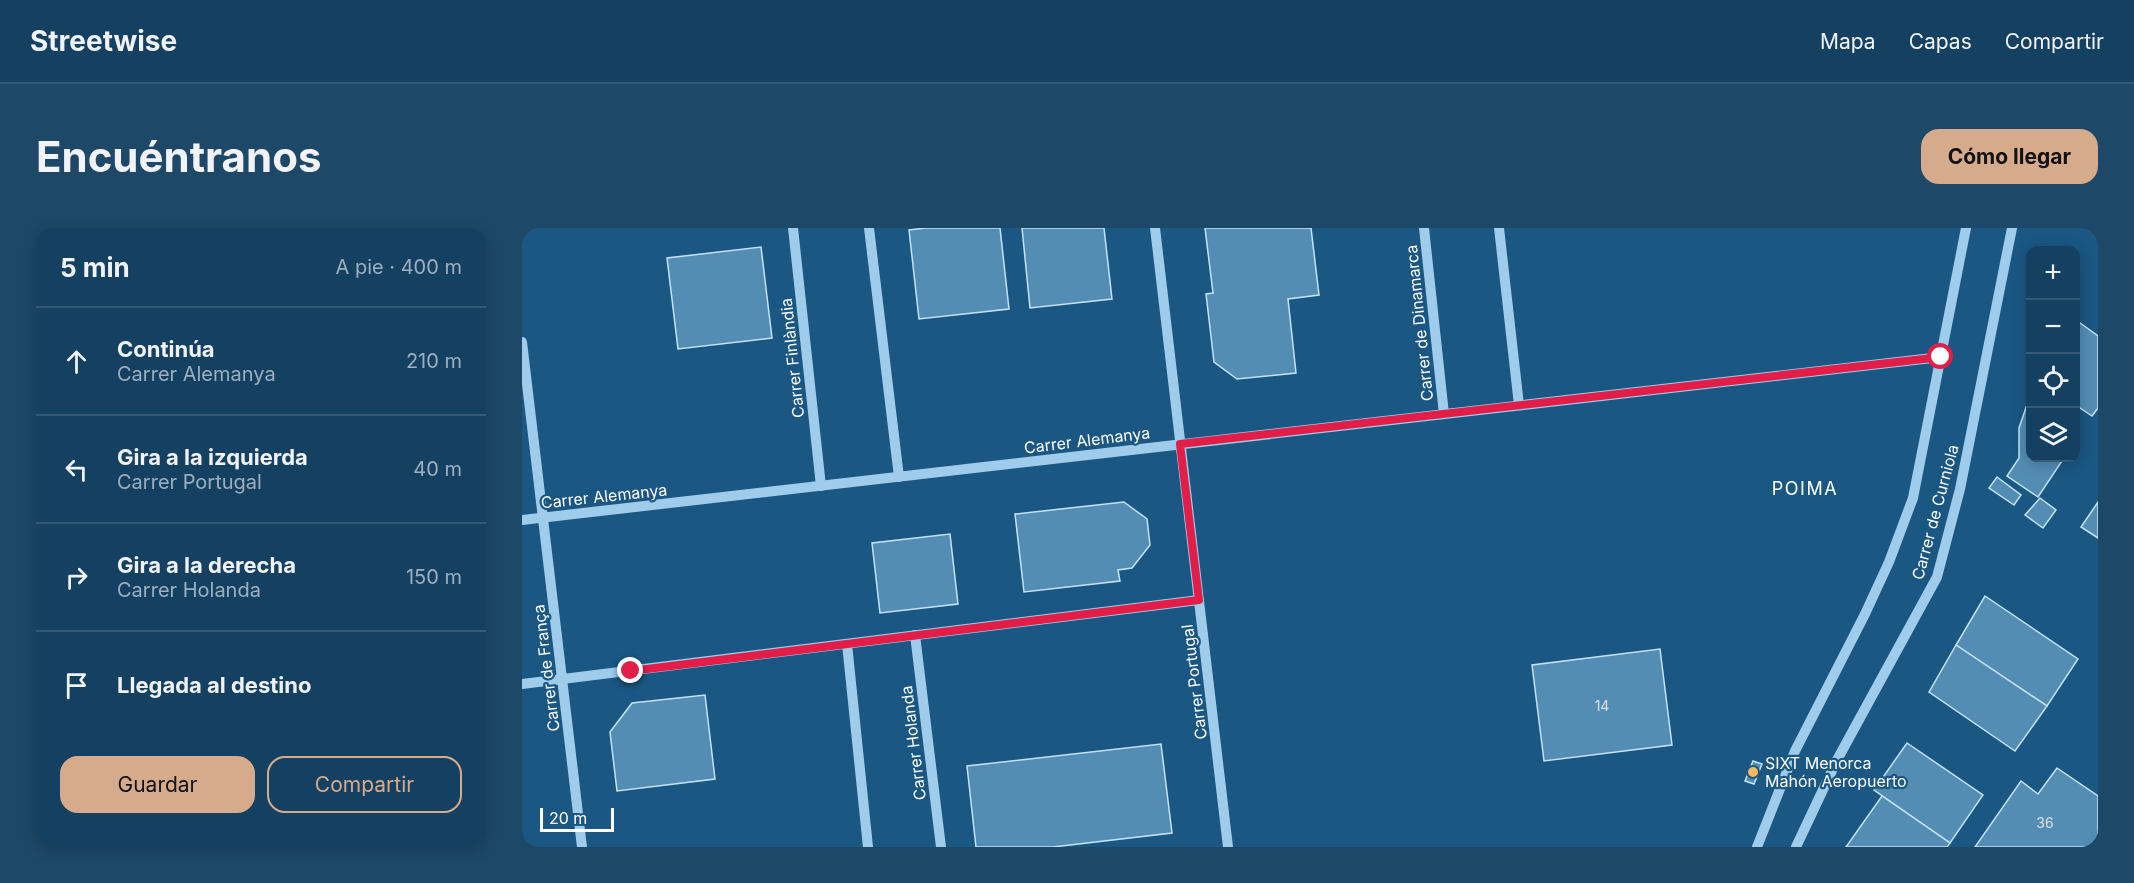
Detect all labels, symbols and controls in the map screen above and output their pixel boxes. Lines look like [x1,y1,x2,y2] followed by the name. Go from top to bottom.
[30,24,177,58] text: Streetwise
[1820,29,1876,54] text: Mapa
[1909,29,1972,54] text: Capas
[2005,29,2104,54] text: Compartir
[1921,129,2098,184] button: Cómo llegar
[36,131,321,182] text: Encuéntranos
[1401,244,1437,402] street label: Carrer de Dinamarca
[2026,246,2080,462] map controls
[2026,246,2080,300] button: +
[60,252,130,283] text: 5 min
[336,255,462,279] text: A pie · 400 m
[776,297,808,419] street label: Carrer Finlàndia
[2026,300,2080,354] button: −
[117,336,215,362] text: Continúa
[1927,343,1953,369] route start
[60,345,93,378] icon: ahead
[406,349,462,373] text: 210 m
[2026,354,2080,408] button: locate
[117,362,276,386] text: Carrer Alemanya
[2026,408,2080,462] button: layers
[1023,422,1151,458] street label: Carrer Alemanya
[1907,442,1963,582] street label: Carrer de Curniola
[117,444,308,470] text: Gira a la izquierda
[60,453,93,486] icon: left
[413,457,462,481] text: 40 m
[117,470,262,494] text: Carrer Portugal
[1772,478,1838,499] district label: POIMA
[540,479,668,513] street label: Carrer Alemanya
[117,552,296,578] text: Gira a la derecha
[60,561,93,594] icon: right
[406,565,462,589] text: 150 m
[117,578,261,602] text: Carrer Holanda
[528,603,564,733] street label: Carrer de França
[1177,623,1211,741] street label: Carrer Portugal
[617,657,643,683] route end
[60,669,93,702] icon: arrive
[117,672,311,698] text: Llegada al destino
[896,685,930,801] street label: Carrer Holanda
[1595,697,1609,714] house number: 14
[1765,753,1907,791] place label: SIXT Menorca Mahón Aeropuerto
[60,756,255,813] button: Guardar
[267,756,462,813] button: Compartir
[1746,765,1760,779] marker: SIXT Menorca Mahón Aeropuerto
[540,805,614,832] scale bar
[549,808,587,828] text: 20 m
[2036,814,2054,831] house number: 36

